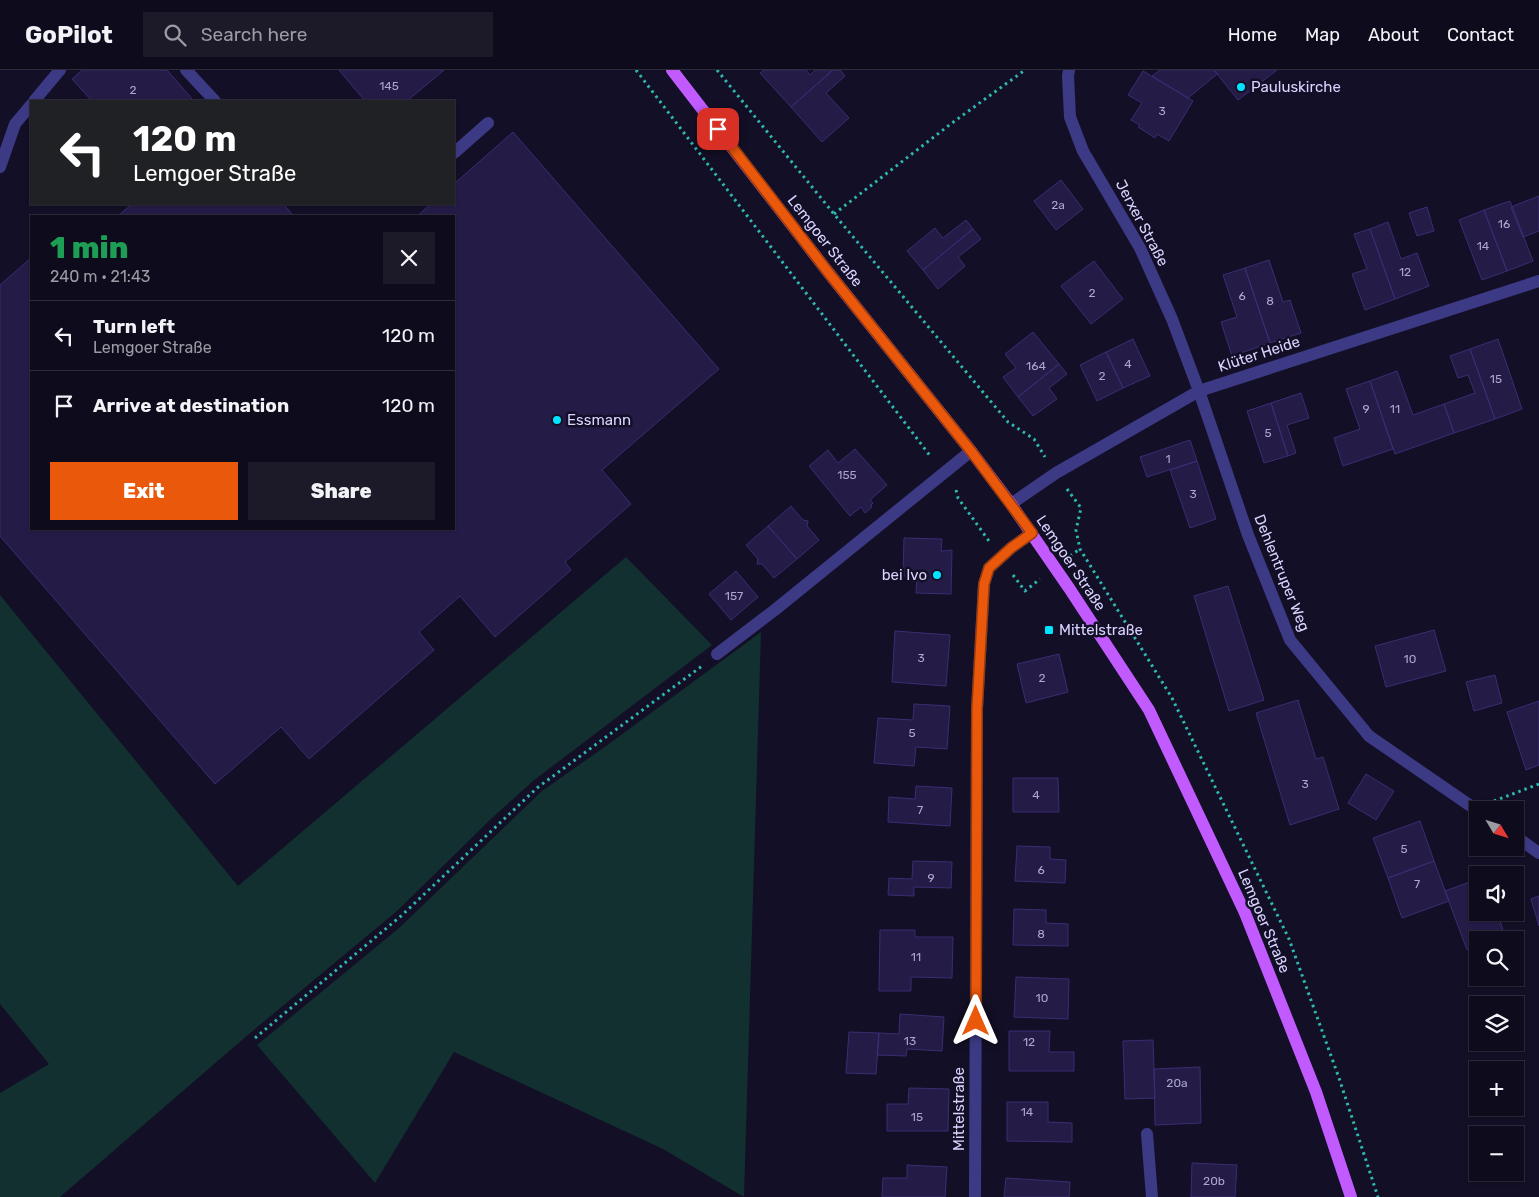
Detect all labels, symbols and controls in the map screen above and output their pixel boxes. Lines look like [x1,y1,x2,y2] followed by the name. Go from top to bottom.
[143,12,493,57] search box
[25,21,113,49] text: GoPilot
[161,21,189,49] icon: search
[201,23,307,46] text: Search here
[1228,24,1277,46] text: Home
[1305,24,1340,46] text: Map
[1368,24,1419,46] text: About
[1447,24,1514,46] text: Contact
[1251,78,1341,96] place label: Pauluskirche
[379,79,399,93] house number: 145
[1235,81,1247,93] marker: Pauluskirche
[129,83,137,97] house number: 2
[1158,104,1166,118] house number: 3
[697,108,739,150] pin
[704,115,732,143] icon: arrive
[133,118,236,160] text: 120 m
[50,120,115,185] icon: left
[133,160,296,187] text: Lemgoer Straße
[1112,177,1172,269] street label: Jerxer Straße
[784,192,866,290] street label: Lemgoer Straße
[1051,198,1065,212] house number: 2a
[1498,217,1510,231] house number: 16
[50,230,128,266] text: 1 min
[383,232,435,284] button: close
[1477,239,1490,253] house number: 14
[1399,265,1411,279] house number: 12
[50,267,150,286] text: 240 m · 21:43
[1088,286,1096,300] house number: 2
[1238,289,1246,303] house number: 6
[1266,294,1274,308] house number: 8
[93,315,175,338] text: Turn left
[50,322,78,350] icon: left
[382,324,435,347] text: 120 m
[1216,332,1302,376] street label: Klüter Heide
[93,338,212,357] text: Lemgoer Straße
[1124,357,1132,371] house number: 4
[1026,359,1046,373] house number: 164
[1098,369,1106,383] house number: 2
[1490,372,1502,386] house number: 15
[50,392,78,420] icon: arrive
[93,394,289,417] text: Arrive at destination
[382,394,435,417] text: 120 m
[1362,402,1370,416] house number: 9
[1390,402,1400,416] house number: 11
[567,411,631,429] place label: Essmann
[551,414,563,426] marker: Essmann
[1264,426,1272,440] house number: 5
[1165,452,1171,466] house number: 1
[50,462,238,520] button: Exit
[248,462,435,520] button: Share
[837,468,857,482] house number: 155
[1189,487,1197,501] house number: 3
[1032,512,1110,614] street label: Lemgoer Straße
[1250,512,1314,634] street label: Dehlentruper Weg
[882,566,927,584] place label: bei Ivo
[931,569,943,581] marker: bei Ivo
[725,589,743,603] house number: 157
[1059,621,1143,639] place label: Mittelstraße
[1043,624,1055,636] marker: Mittelstraße
[917,651,925,665] house number: 3
[1404,652,1416,666] house number: 10
[1038,671,1046,685] house number: 2
[908,726,916,740] house number: 5
[1301,777,1309,791] house number: 3
[1032,788,1040,802] house number: 4
[1469,801,1524,856] north arrow
[1469,801,1524,1181] map controls
[917,803,923,817] house number: 7
[1400,842,1408,856] house number: 5
[1037,863,1045,877] house number: 6
[1234,866,1294,976] street label: Lemgoer Straße
[1469,866,1524,921] button: sound
[927,871,935,885] house number: 9
[1414,877,1420,891] house number: 7
[1037,927,1045,941] house number: 8
[1469,931,1524,986] button: search
[911,950,921,964] house number: 11
[1036,991,1048,1005] house number: 10
[949,994,1001,1046] position arrow
[1469,996,1524,1051] button: layers
[904,1034,916,1048] house number: 13
[1023,1035,1035,1049] house number: 12
[1469,1061,1524,1116] button: +
[950,1067,968,1151] street label: Mittelstraße
[1166,1076,1188,1090] house number: 20a
[1021,1105,1034,1119] house number: 14
[911,1110,923,1124] house number: 15
[1469,1126,1524,1181] button: −
[1203,1174,1225,1188] house number: 20b

